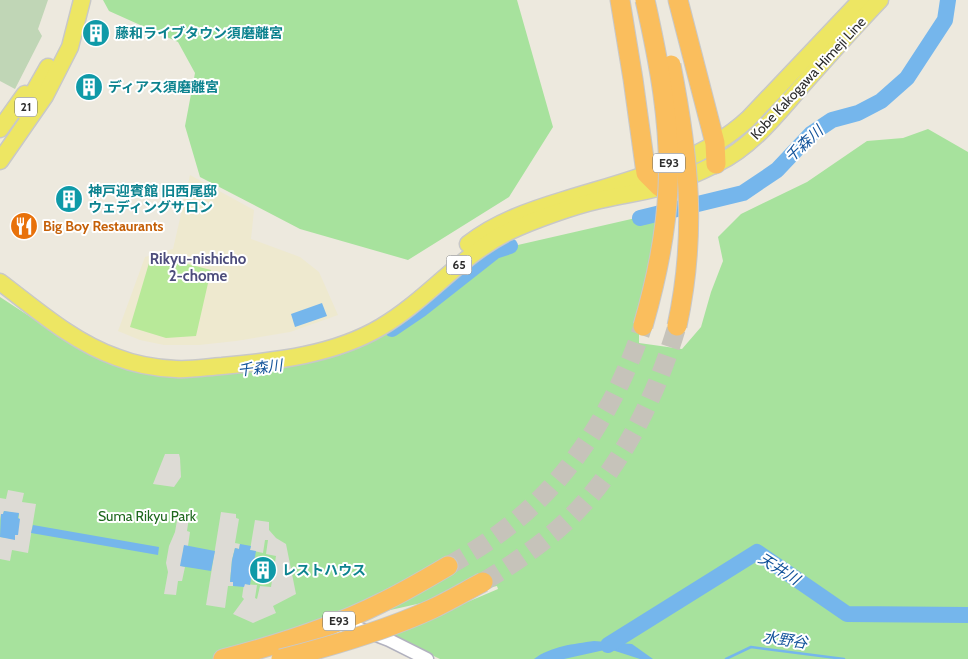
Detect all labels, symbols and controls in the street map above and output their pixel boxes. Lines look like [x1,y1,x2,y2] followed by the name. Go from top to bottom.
[746,13,870,143] street label: Kobe Kakogawa Himeji Line
[81,18,111,48] building icon: 藤和ライブタウン須磨離宮
[115,24,283,42] place label: 藤和ライブタウン須磨離宮
[74,72,104,102] building icon: ディアス須磨離宮
[108,78,219,96] place label: ディアス須磨離宮
[15,98,37,116] road number: 21
[781,121,828,166] water label: 千森川
[653,154,685,172] road number: E93
[88,182,217,216] place label: 神戸迎賓館 旧西尾邸 ウェディングサロン
[54,184,84,214] building icon: 神戸迎賓館 旧西尾邸 ウェディングサロン
[9,211,39,241] restaurant icon: Big Boy Restaurants
[43,217,164,235] place label: Big Boy Restaurants
[150,250,247,285] district label: Rikyu-nishicho 2-chome
[446,256,472,274] road number: 65
[237,356,285,380] water label: 千森川
[98,507,197,525] park label: Suma Rikyu Park
[755,549,805,590] water label: 天井川
[248,555,278,585] building icon: レストハウス
[282,561,366,579] place label: レストハウス
[323,612,355,630] road number: E93
[761,628,811,652] water label: 水野谷

